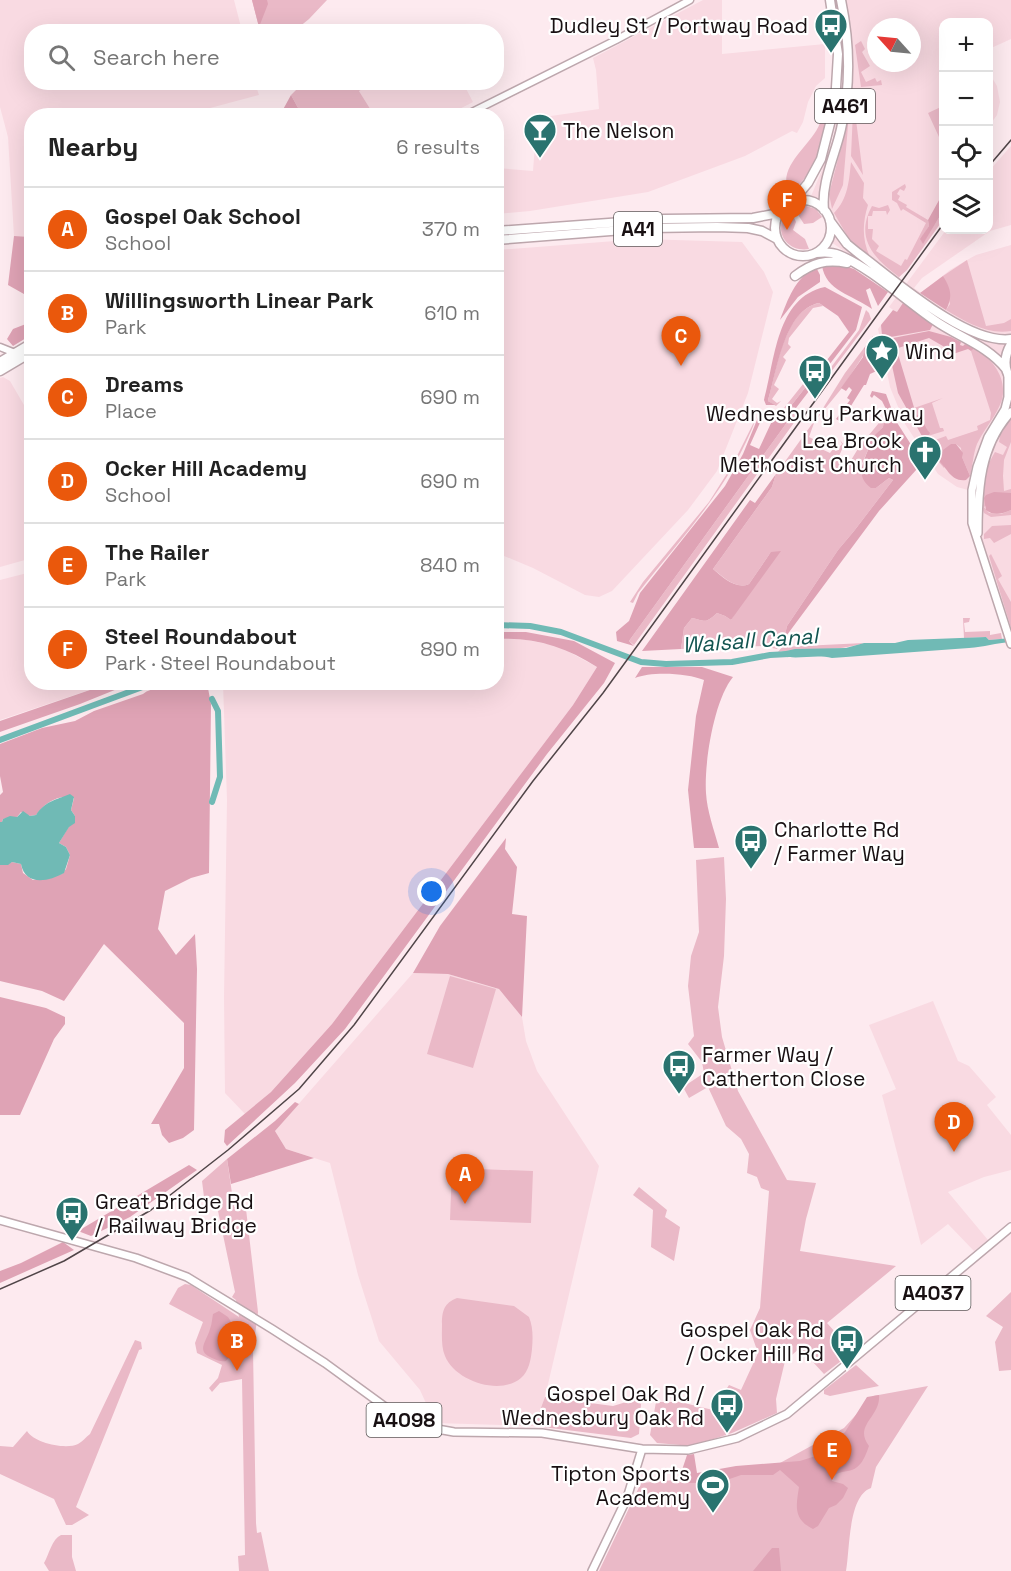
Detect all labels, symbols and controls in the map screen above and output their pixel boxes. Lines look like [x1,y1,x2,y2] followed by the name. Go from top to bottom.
[813,7,849,54] bus stop icon: Dudley St / Portway Road
[550,12,808,39] place label: Dudley St / Portway Road
[867,18,921,72] north arrow
[939,18,993,234] map controls
[939,18,993,72] button: +
[24,24,504,90] search box
[45,41,78,74] icon: search
[93,43,220,71] text: Search here
[939,72,993,126] button: −
[815,89,875,123] road number: A461
[522,112,558,159] bar icon: The Nelson
[563,117,675,144] place label: The Nelson
[939,126,993,180] button: locate
[48,130,138,164] text: Nearby
[396,134,480,160] text: 6 results
[768,180,806,230] pin: F
[939,180,993,234] button: layers
[105,202,301,230] text: Gospel Oak School
[614,212,662,246] road number: A41
[61,216,74,242] text: A
[422,216,480,242] text: 370 m
[105,230,171,256] text: School
[105,286,374,314] text: Willingsworth Linear Park
[61,300,74,326] text: B
[424,300,480,326] text: 610 m
[105,314,147,340] text: Park
[662,316,700,366] pin: C
[864,333,900,380] place icon: Wind
[905,338,955,365] place label: Wind
[797,353,833,400] bus stop icon: Wednesbury Parkway
[105,370,184,398] text: Dreams
[61,384,74,410] text: C
[420,384,480,410] text: 690 m
[105,398,157,424] text: Place
[706,400,924,427] place label: Wednesbury Parkway
[720,427,902,478] place label: Lea Brook Methodist Church
[907,434,943,481] church icon: Lea Brook Methodist Church
[105,454,307,482] text: Ocker Hill Academy
[61,468,74,494] text: D
[420,468,480,494] text: 690 m
[105,482,171,508] text: School
[105,538,210,566] text: The Railer
[62,552,73,578] text: E
[420,552,480,578] text: 840 m
[105,566,147,592] text: Park
[681,621,821,659] water label: Walsall Canal
[105,622,297,650] text: Steel Roundabout
[62,636,73,662] text: F
[420,636,480,662] text: 890 m
[105,650,336,676] text: Park · Steel Roundabout
[774,816,905,867] place label: Charlotte Rd / Farmer Way
[733,823,769,870] bus stop icon: Charlotte Rd / Farmer Way
[417,877,446,906] your location
[702,1041,865,1092] place label: Farmer Way / Catherton Close
[661,1048,697,1095] bus stop icon: Farmer Way / Catherton Close
[934,1102,974,1152] pin: D
[446,1154,484,1204] pin: A
[95,1188,257,1239] place label: Great Bridge Rd / Railway Bridge
[54,1195,90,1242] bus stop icon: Great Bridge Rd / Railway Bridge
[896,1276,970,1310] road number: A4037
[680,1316,824,1367] place label: Gospel Oak Rd / Ocker Hill Rd
[218,1322,256,1371] pin: B
[829,1323,865,1370] bus stop icon: Gospel Oak Rd / Ocker Hill Rd
[501,1380,704,1431] place label: Gospel Oak Rd / Wednesbury Oak Rd
[709,1387,745,1434] bus stop icon: Gospel Oak Rd / Wednesbury Oak Rd
[366,1403,442,1437] road number: A4098
[812,1430,852,1480] pin: E
[551,1460,690,1511] place label: Tipton Sports Academy
[695,1467,731,1514] sports icon: Tipton Sports Academy

